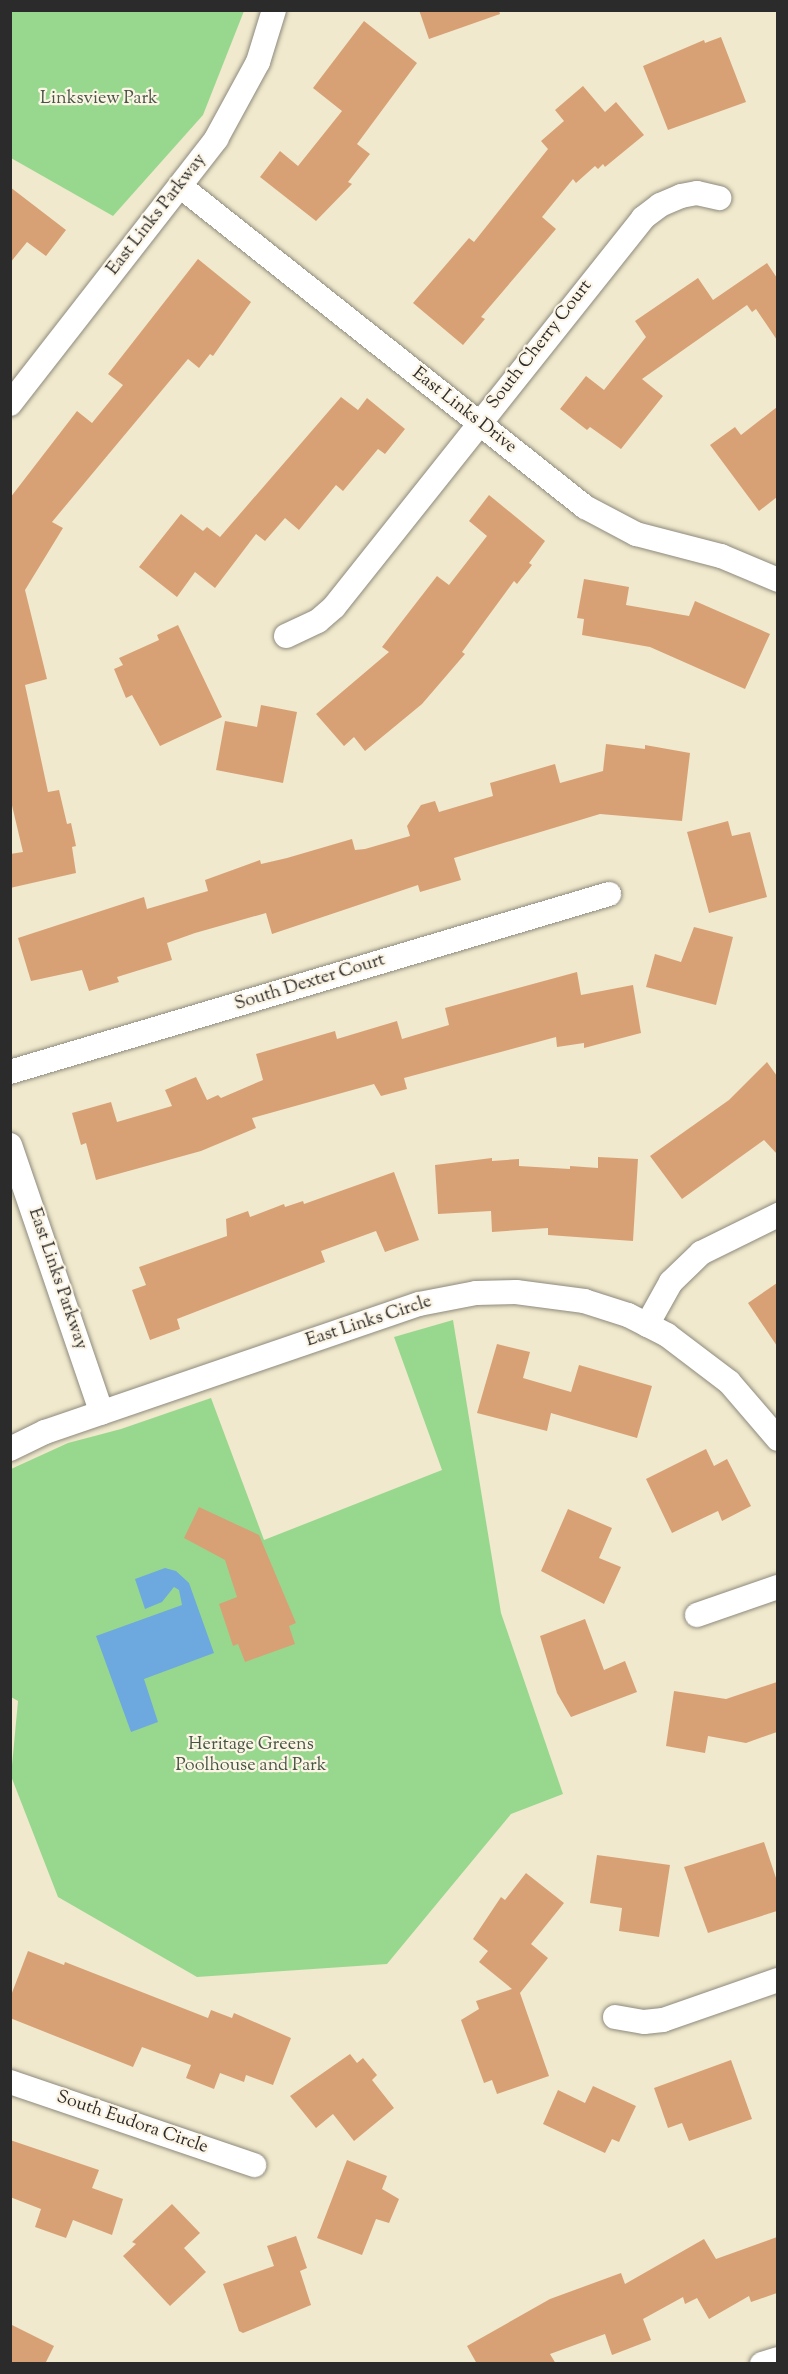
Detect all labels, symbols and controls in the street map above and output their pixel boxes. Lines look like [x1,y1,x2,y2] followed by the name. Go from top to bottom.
[40,88,158,110] park label: Linksview Park
[103,150,211,280] street label: East Links Parkway
[483,276,597,414] street label: South Cherry Court
[407,363,521,459] street label: East Links Drive
[232,950,388,1016] street label: South Dexter Court
[23,1205,91,1353] street label: East Links Parkway
[303,1292,435,1352] street label: East Links Circle
[175,1735,327,1778] park label: Heritage Greens Poolhouse and Park
[53,2087,211,2159] street label: South Eudora Circle

